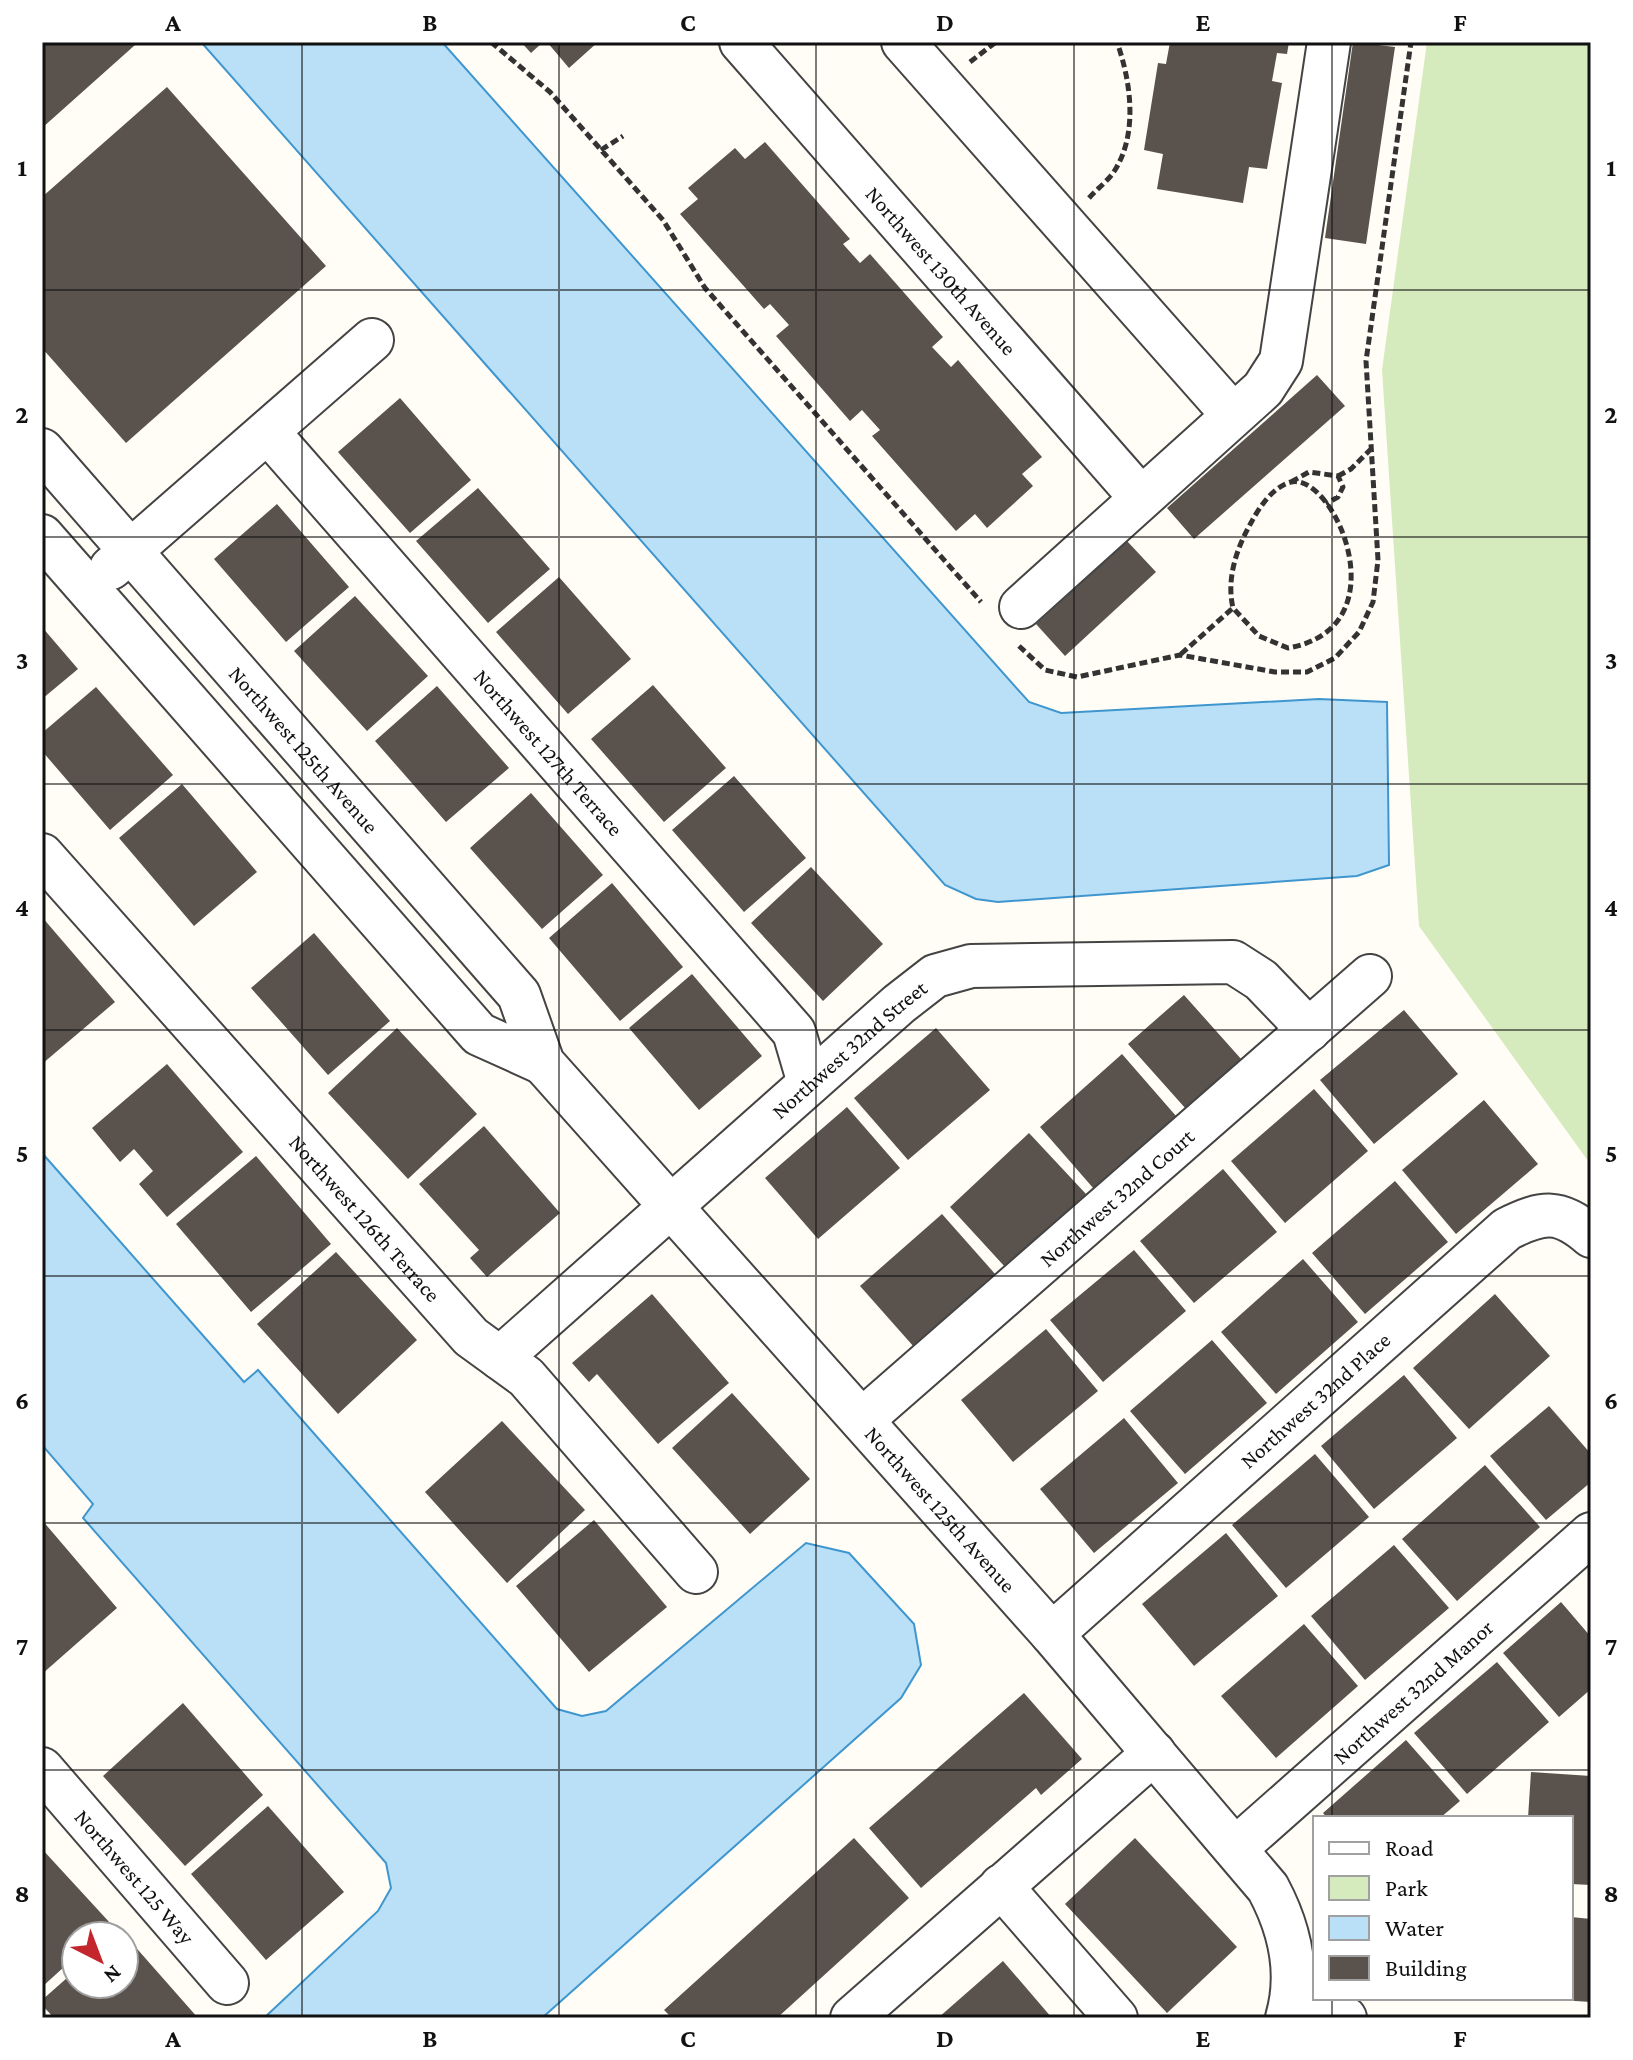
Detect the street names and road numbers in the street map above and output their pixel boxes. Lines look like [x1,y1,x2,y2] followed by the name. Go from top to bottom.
[861,181,1022,360] street label: Northwest 130th Avenue
[224,661,384,838] street label: Northwest 125th Avenue
[469,664,629,841] street label: Northwest 127th Terrace
[766,974,932,1124] street label: Northwest 32nd Street
[1034,1123,1199,1272] street label: Northwest 32nd Court
[284,1129,446,1307] street label: Northwest 126th Terrace
[1235,1327,1395,1473] street label: Northwest 32nd Place
[860,1421,1021,1597] street label: Northwest 125th Avenue
[1328,1614,1498,1769] street label: Northwest 32nd Manor
[70,1804,200,1949] street label: Northwest 125 Way

